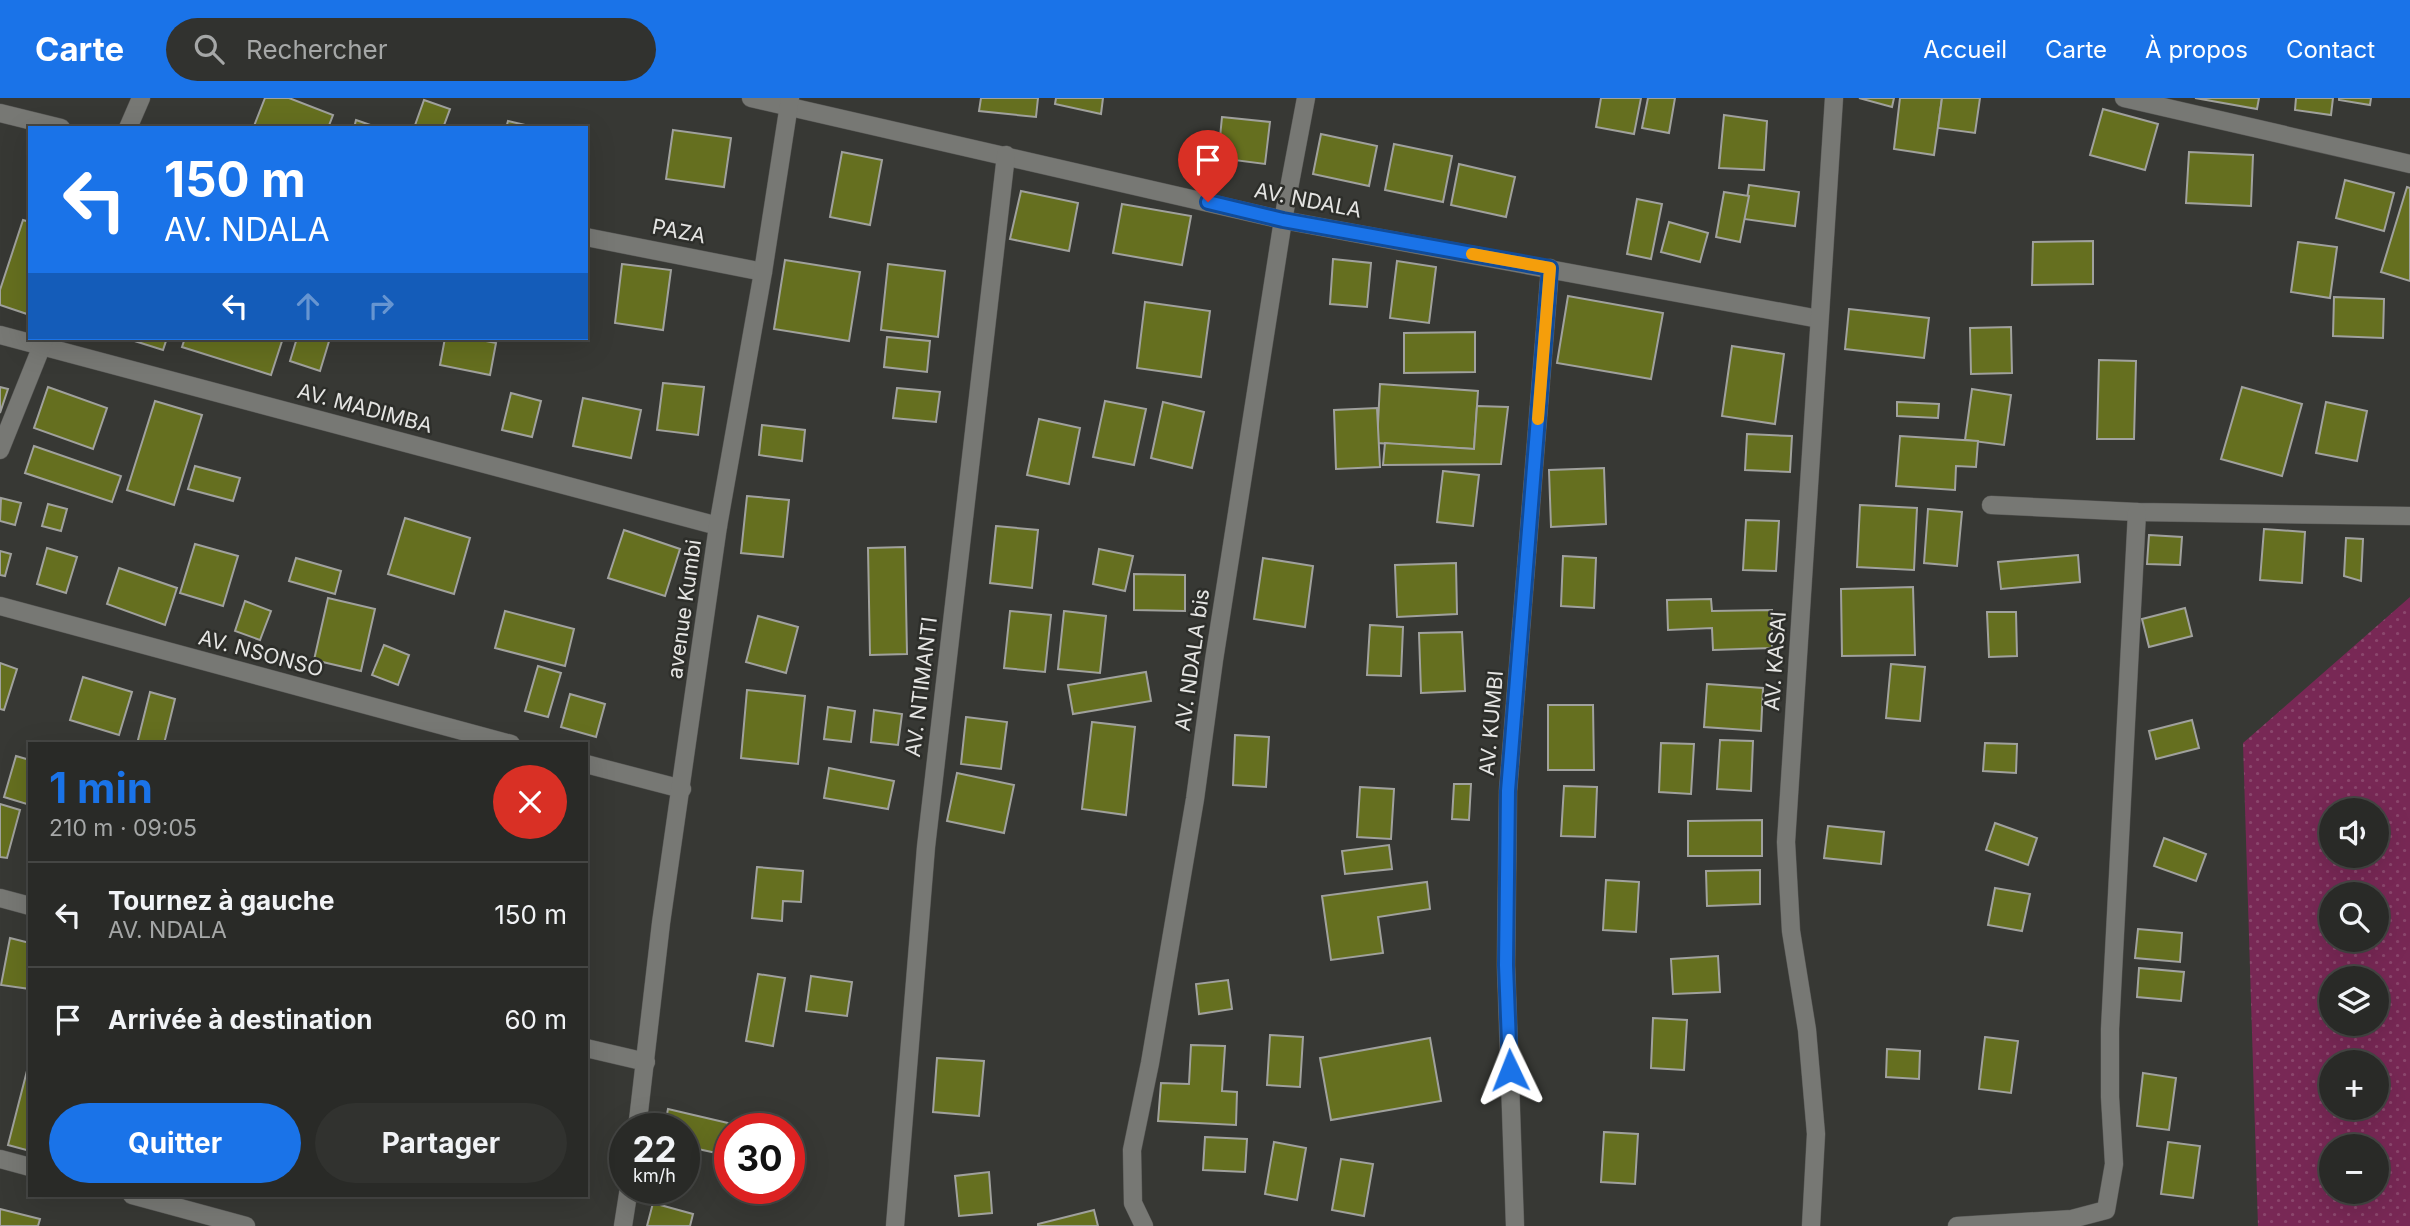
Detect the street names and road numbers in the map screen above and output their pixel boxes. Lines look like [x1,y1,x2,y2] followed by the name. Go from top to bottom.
[1252,177,1364,223] street label: AV. NDALA
[650,214,708,248] street label: PAZA
[295,378,435,438] street label: AV. MADIMBA
[662,538,706,680] street label: avenue Kumbi
[1170,587,1214,733] street label: AV. NDALA bis
[1759,610,1791,712] street label: AV. KASAI
[900,616,942,758] street label: AV. NTIMANTI
[196,624,326,682] street label: AV. NSONSO
[1474,669,1508,777] street label: AV. KUMBI

